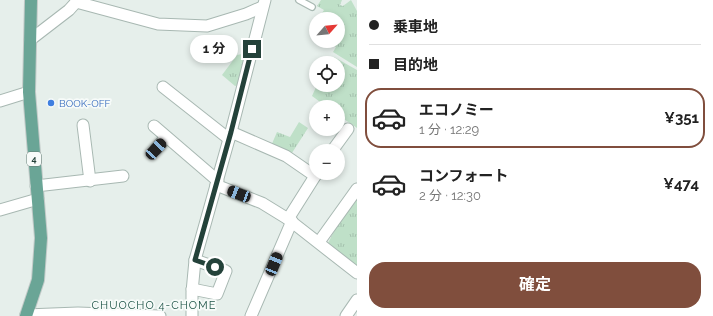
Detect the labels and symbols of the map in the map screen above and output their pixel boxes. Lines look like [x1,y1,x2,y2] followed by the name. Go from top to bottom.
[309,12,345,48] north arrow
[190,35,238,63] callout: 1 分
[243,40,261,58] route end
[46,98,56,108] marker: BOOK-OFF
[59,98,111,109] place label: BOOK-OFF
[143,136,169,162] car
[27,152,41,166] road number: 4
[226,184,252,204] car
[264,251,284,277] car
[206,258,224,276] route start
[92,299,216,312] district label: CHUOCHO 4-CHOME

